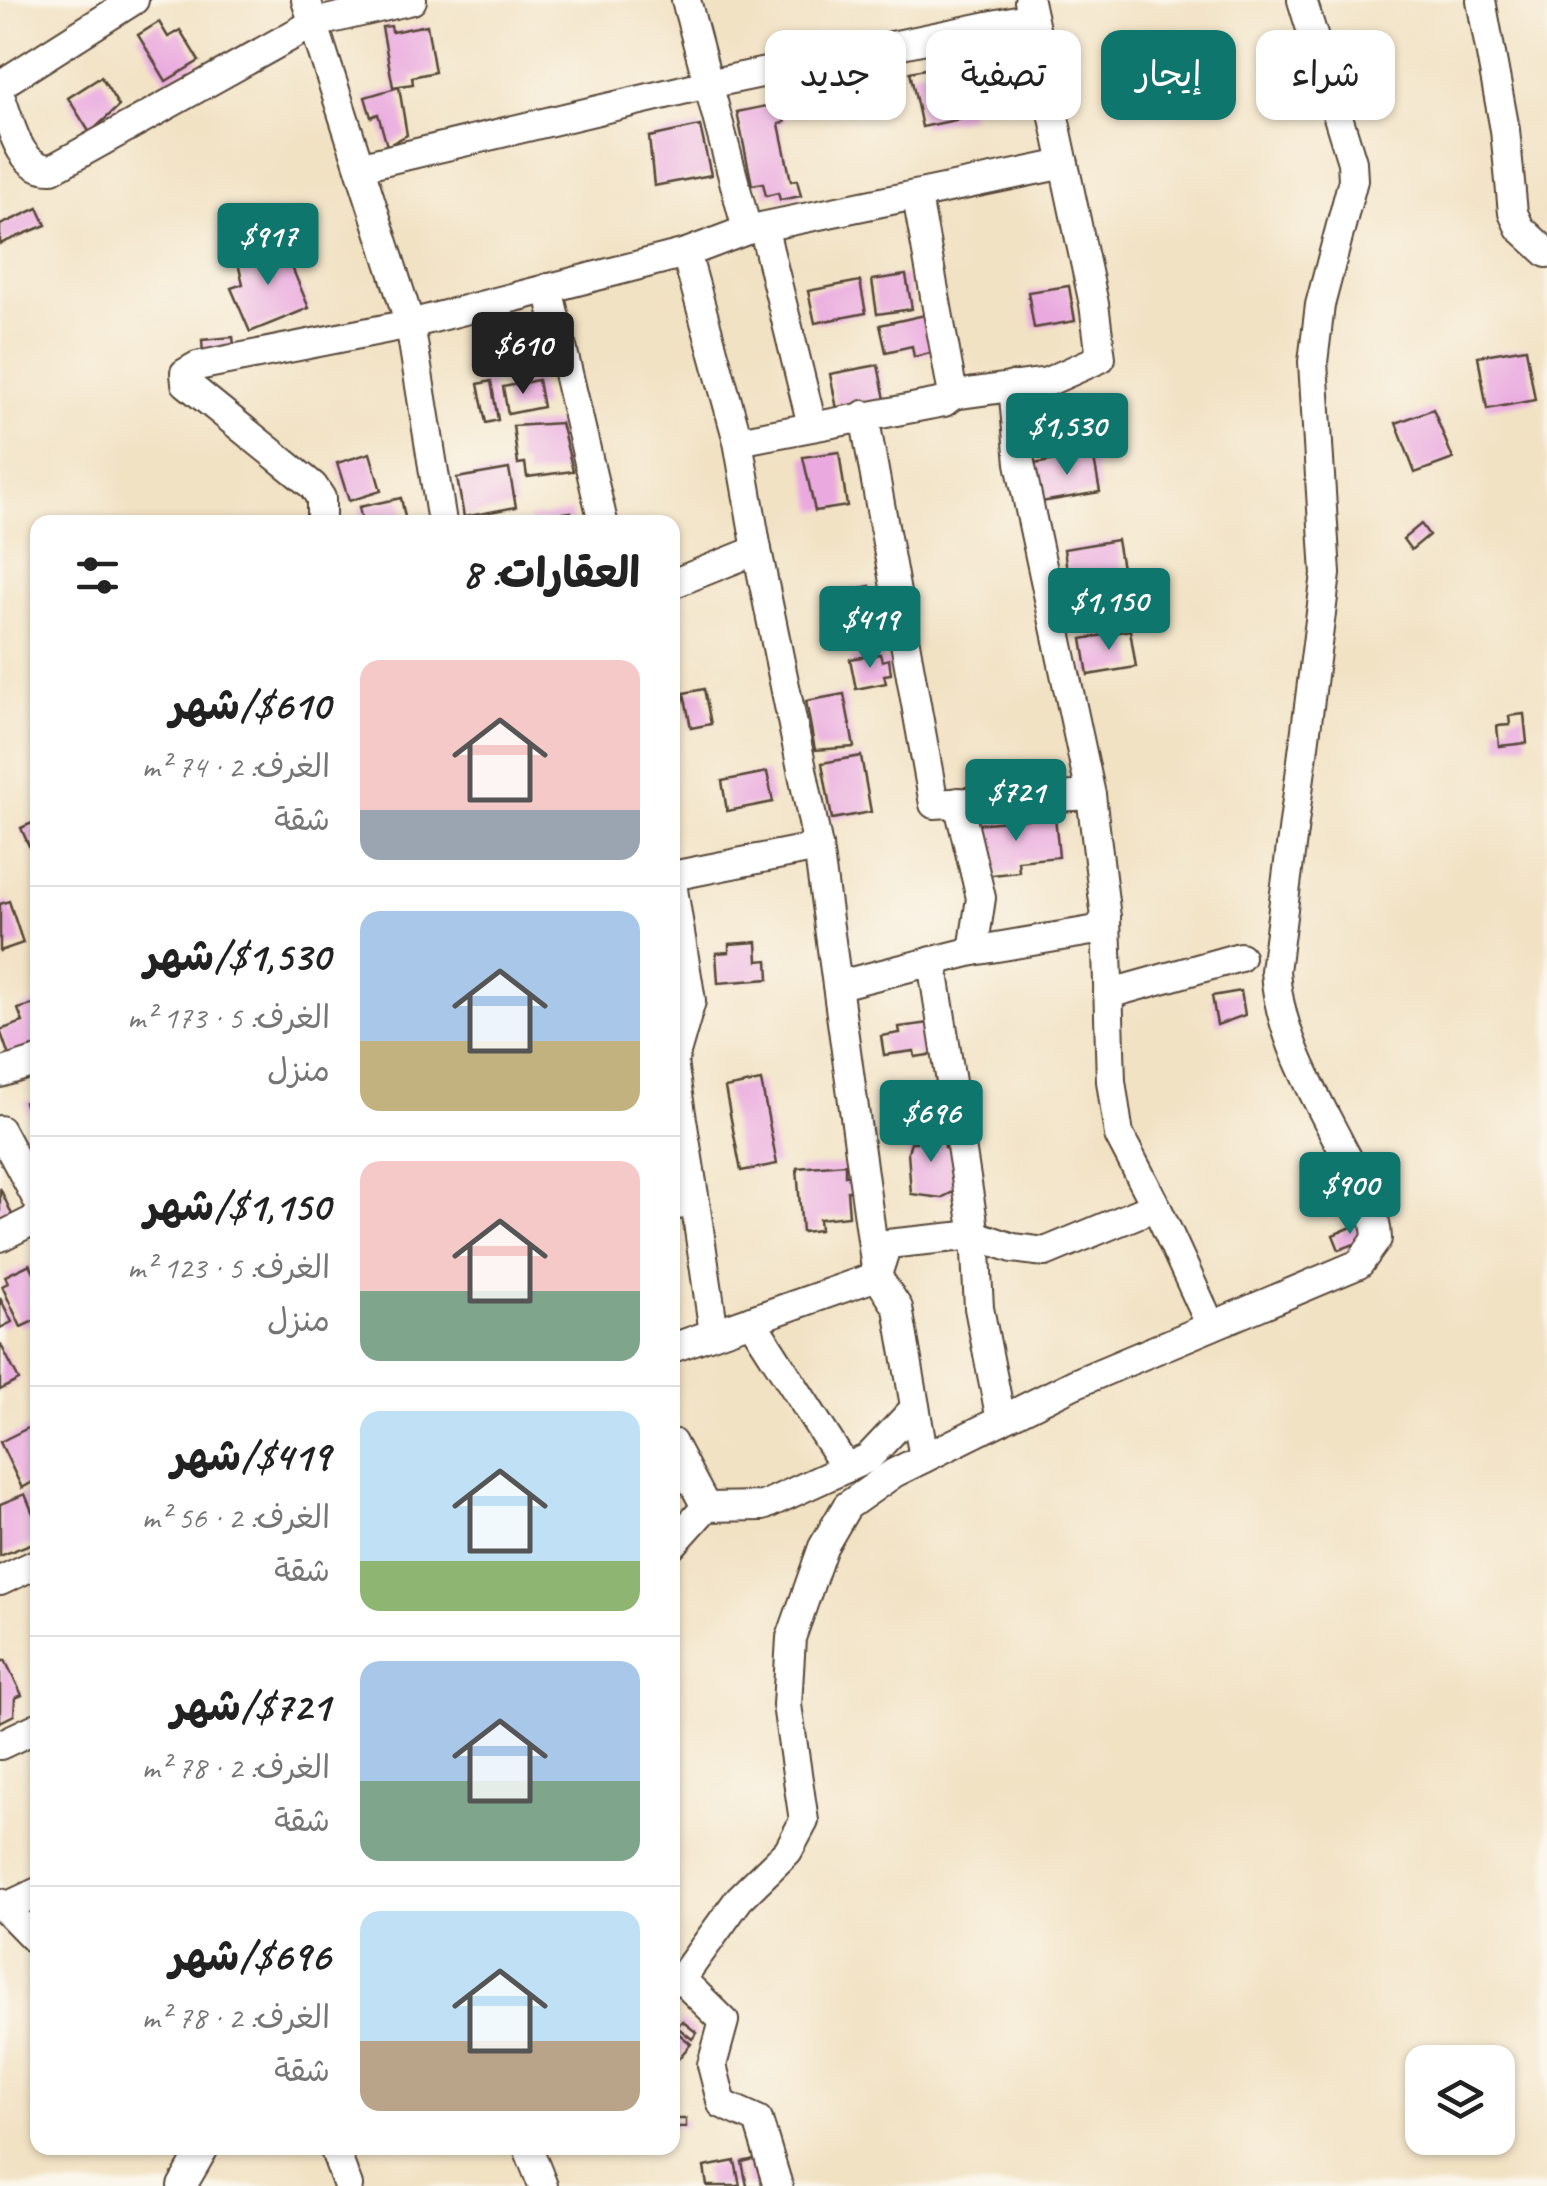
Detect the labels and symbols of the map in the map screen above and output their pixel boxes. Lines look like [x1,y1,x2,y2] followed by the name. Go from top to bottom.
[209,203,327,288] pin: $917
[464,312,582,397] pin: $610
[986,393,1148,478] pin: $1,530
[1028,568,1190,653] pin: $1,150
[811,586,929,671] pin: $419
[957,759,1075,844] pin: $721
[872,1080,990,1165] pin: $696
[1291,1152,1409,1237] pin: $900

